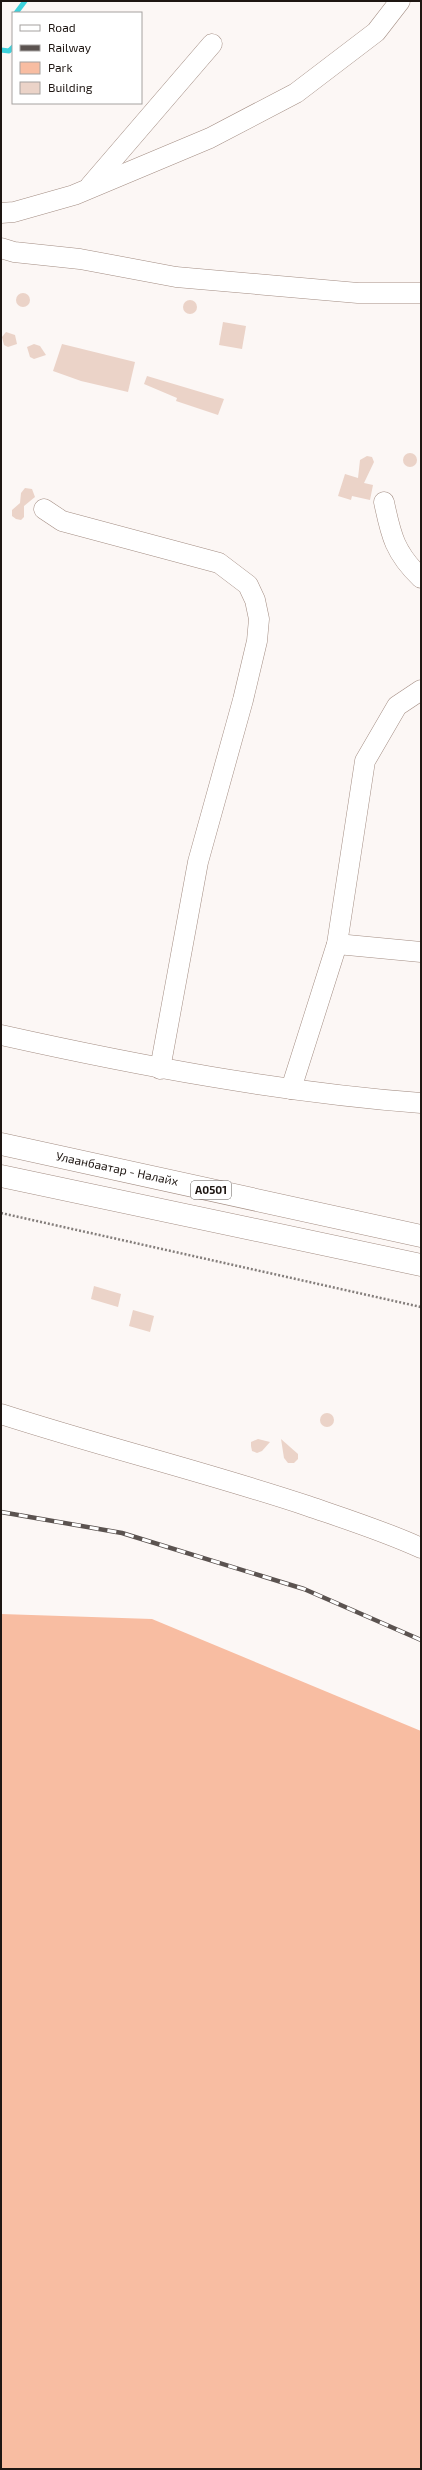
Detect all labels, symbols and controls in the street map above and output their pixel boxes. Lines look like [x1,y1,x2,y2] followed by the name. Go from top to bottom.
[12,12,142,104] legend
[48,20,76,34] text: Road
[48,40,92,54] text: Railway
[48,60,73,74] text: Park
[48,80,93,94] text: Building
[55,1148,180,1188] street label: Улаанбаатар - Налайх
[191,1181,231,1199] road number: A0501

